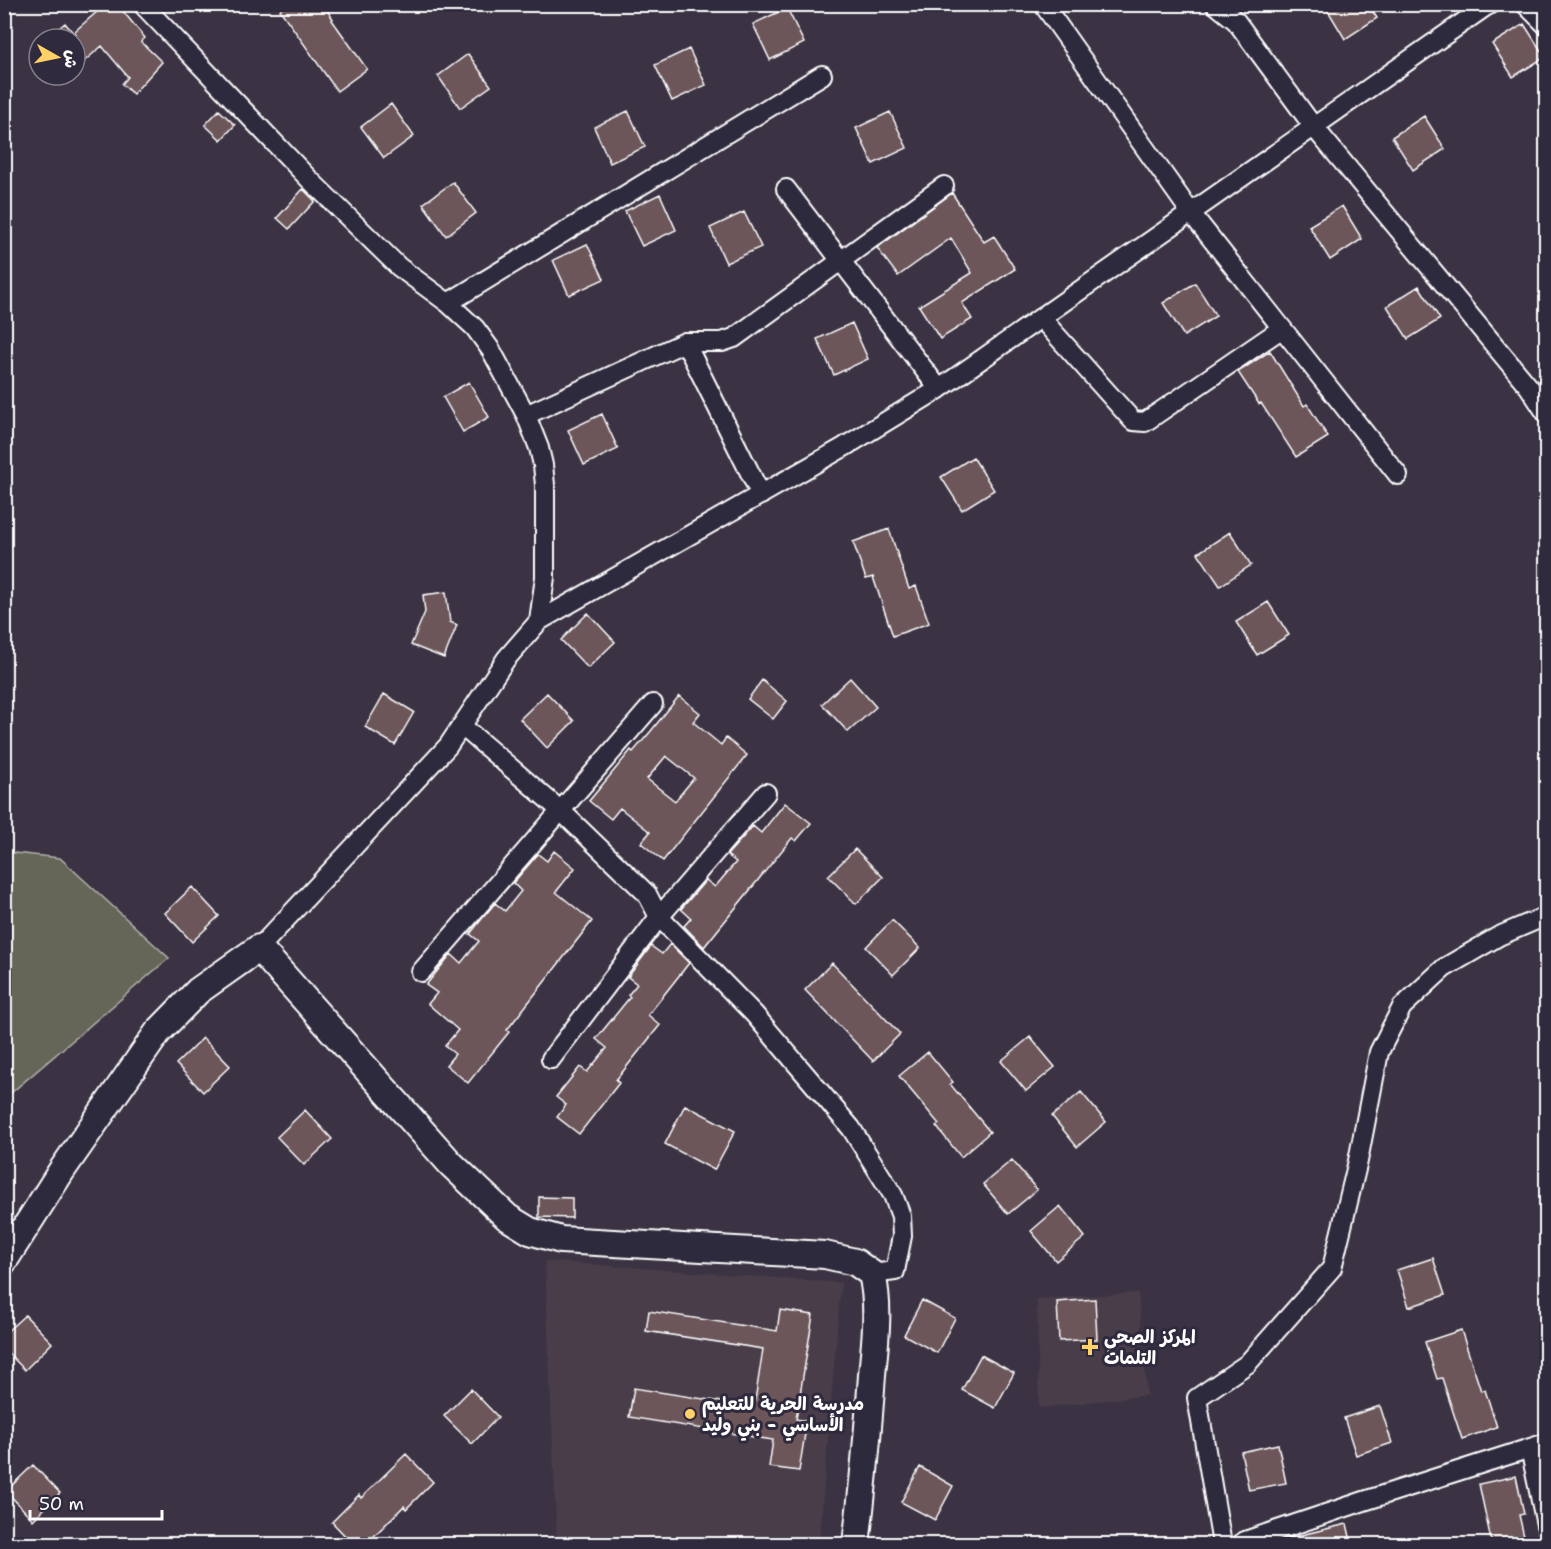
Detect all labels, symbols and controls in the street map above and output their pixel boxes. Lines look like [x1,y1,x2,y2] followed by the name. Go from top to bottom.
[27,27,87,87] north arrow
[60,49,83,70] text: ش
[1104,1325,1196,1370] place label: المركز الصحي التلمات
[1081,1338,1099,1356] marker: المركز الصحي التلمات
[702,1392,864,1441] place label: مدرسة الحرية للتعليم الأساسي - بني وليد
[683,1407,697,1421] marker: مدرسة الحرية للتعليم الأساسي - بني وليد
[30,1483,162,1521] scale bar
[39,1492,84,1516] text: 50 m

